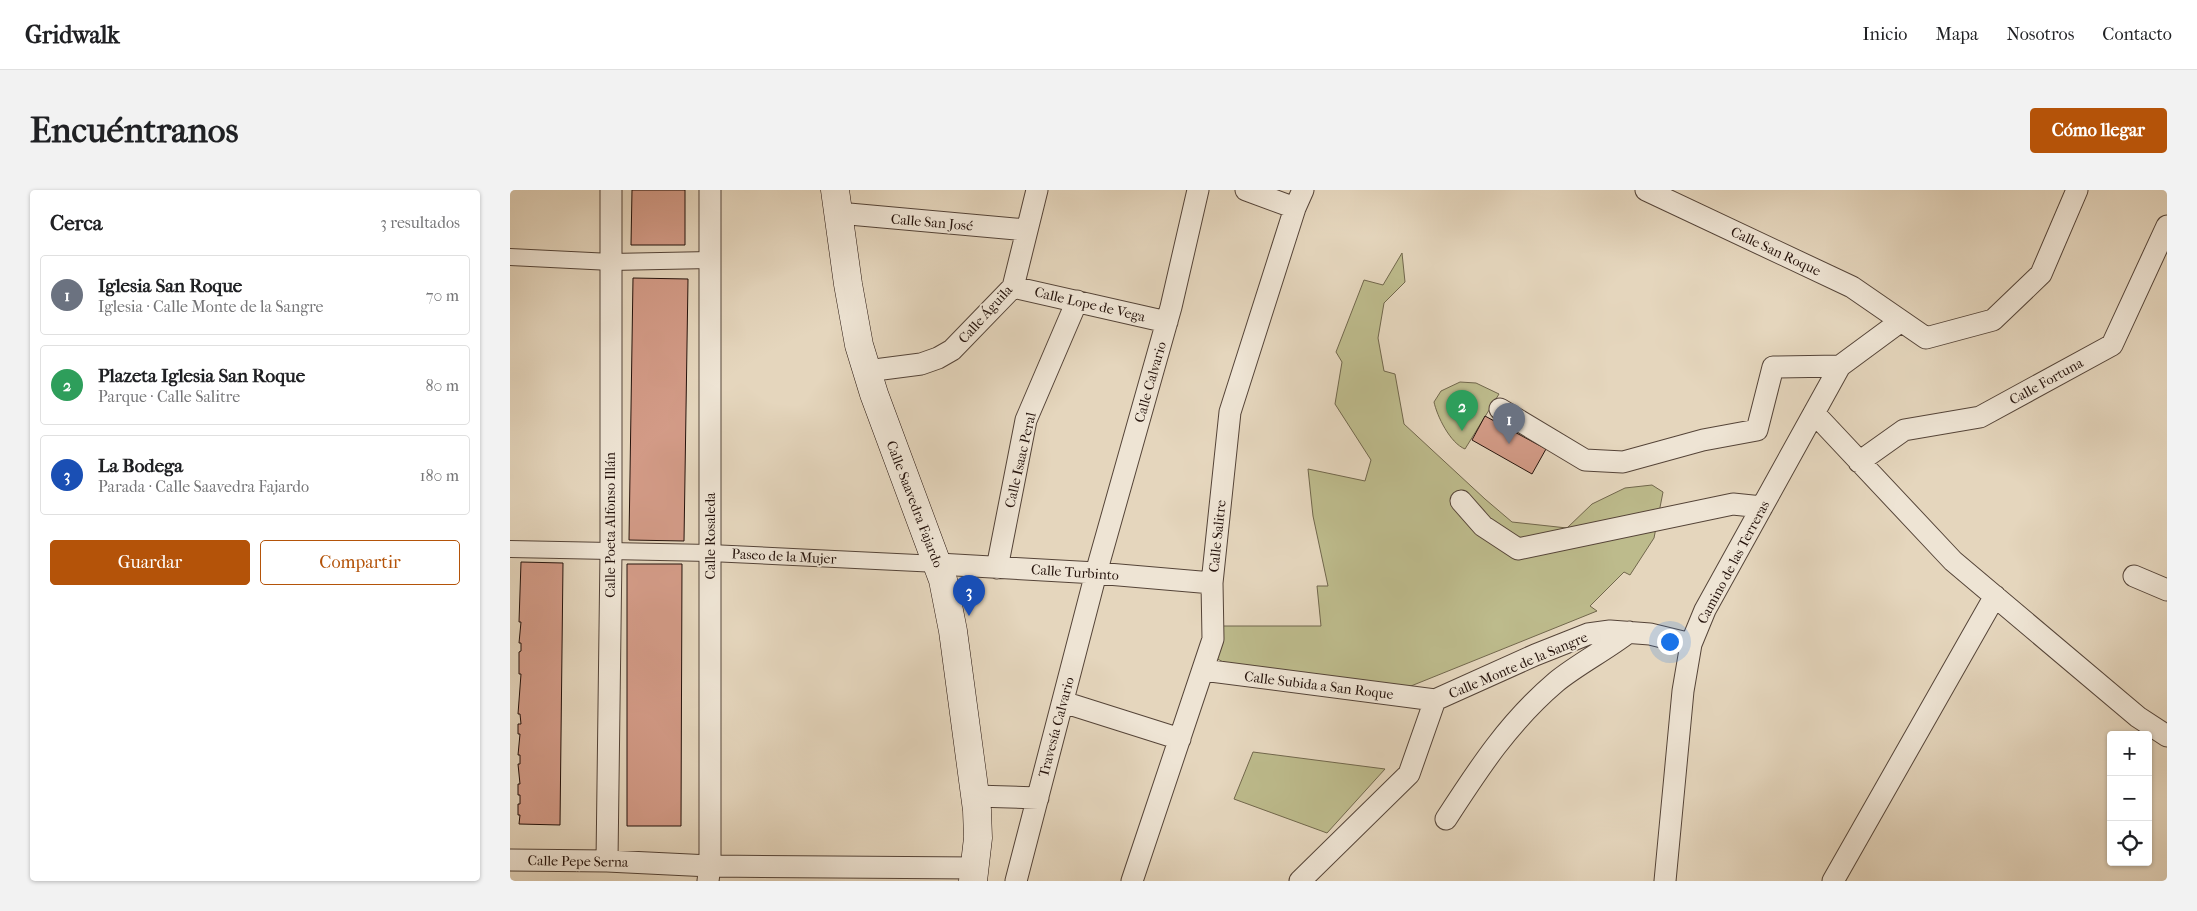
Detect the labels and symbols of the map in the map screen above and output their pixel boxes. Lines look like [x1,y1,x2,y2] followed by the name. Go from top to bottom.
[890,210,974,235] street label: Calle San José
[1728,223,1824,280] street label: Calle San Roque
[954,281,1016,347] street label: Calle Águila
[1033,283,1148,326] street label: Calle Lope de Vega
[1131,340,1170,425] street label: Calle Calvario
[2006,354,2086,409] street label: Calle Fortuna
[1446,390,1478,431] pin: 2
[1493,403,1525,444] pin: 1
[1001,411,1040,510] street label: Calle Isaac Peral
[882,438,947,570] street label: Calle Saavedra Fajardo
[602,452,619,598] street label: Calle Poeta Alfonso Illán
[702,492,719,579] street label: Calle Rosaleda
[1694,498,1773,627] street label: Camino de las Terreras
[1205,499,1230,573] street label: Calle Salitre
[731,545,837,568] street label: Paseo de la Mujer
[1030,561,1119,584] street label: Calle Turbinto
[953,575,985,616] pin: 3
[1446,628,1590,702] street label: Calle Monte de la Sangre
[1657,629,1683,655] your location
[1243,668,1395,703] street label: Calle Subida a San Roque
[1035,675,1078,779] street label: Travesía Calvario
[527,852,629,871] street label: Calle Pepe Serna

